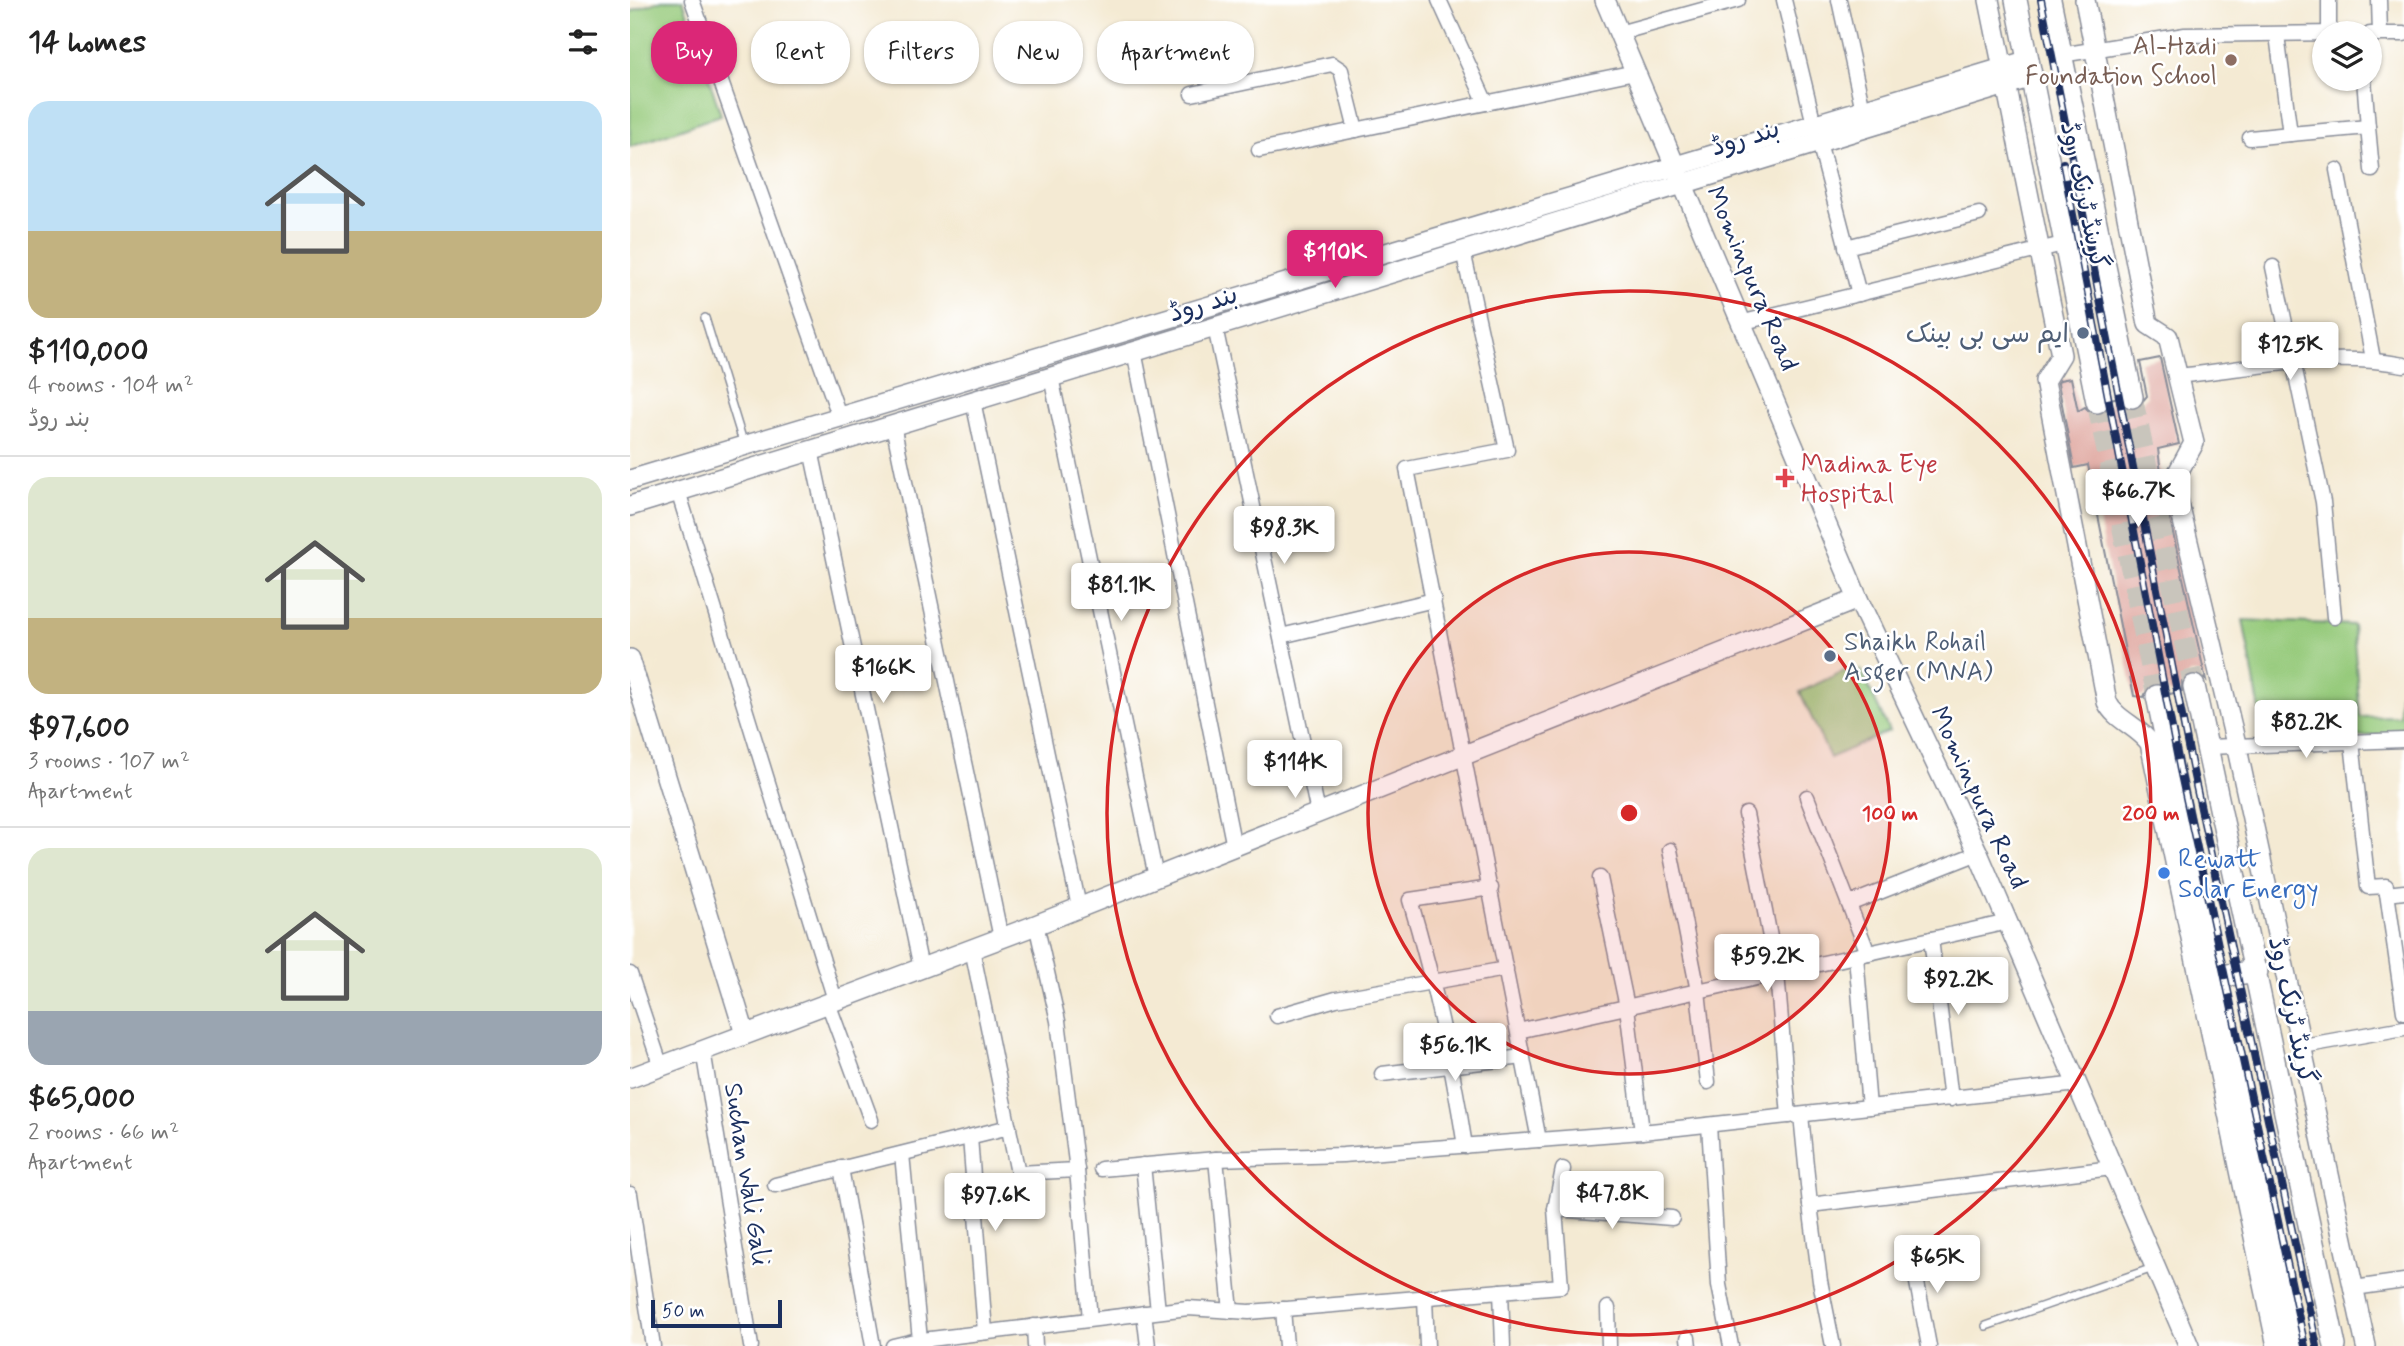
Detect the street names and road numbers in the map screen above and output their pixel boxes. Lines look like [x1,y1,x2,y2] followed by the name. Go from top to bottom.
[1707,112,1784,165] street label: بند روڈ
[2051,119,2115,272] street label: گرینڈ ٹرنک روڈ
[1697,181,1805,376] street label: Mominpura Road
[1165,278,1242,331] street label: بند روڈ
[1921,701,2035,895] street label: Mominpura Road
[2259,934,2323,1087] street label: گرینڈ ٹرنک روڈ
[715,1080,777,1268] street label: Suchan Wali Gali

